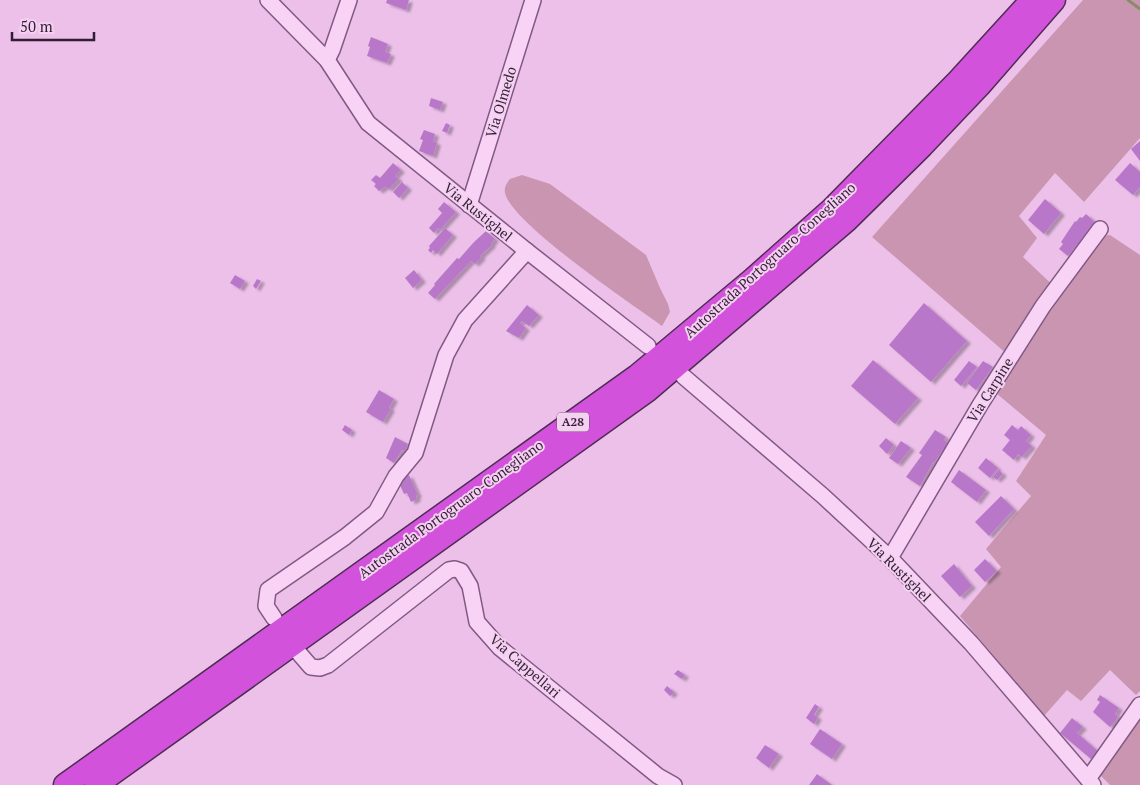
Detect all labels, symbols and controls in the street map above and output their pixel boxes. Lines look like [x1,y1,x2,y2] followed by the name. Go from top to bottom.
[12,10,95,42] scale bar
[20,16,53,36] text: 50 m
[481,64,520,140] street label: Via Olmedo
[680,177,859,342] street label: Autostrada Portogruaro-Conegliano
[440,178,517,245] street label: Via Rustighel
[962,354,1017,426] street label: Via Carpine
[557,412,589,432] road number: A28
[354,435,547,582] street label: Autostrada Portogruaro-Conegliano
[863,533,936,606] street label: Via Rustighel
[486,629,565,702] street label: Via Cappellari

